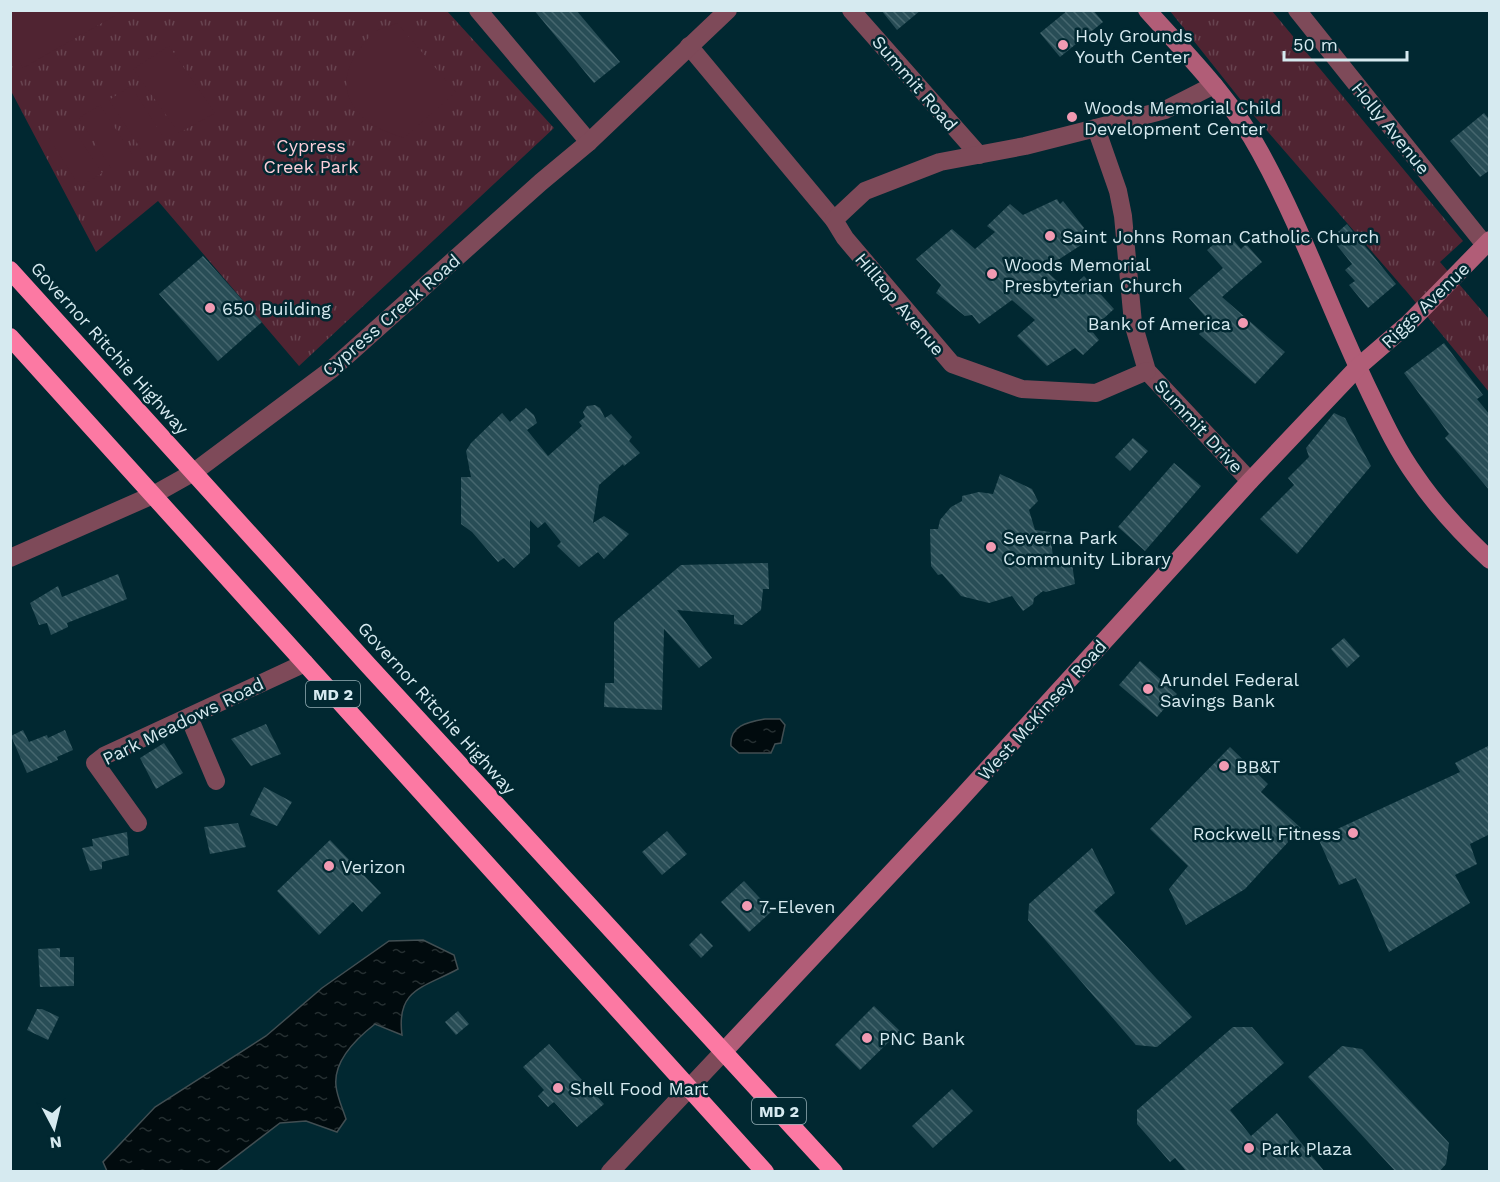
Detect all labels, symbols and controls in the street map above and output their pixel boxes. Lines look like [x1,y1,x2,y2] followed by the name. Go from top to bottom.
[1284,24,1407,62] scale bar
[1075,25,1193,67] place label: Holy Grounds Youth Center
[868,31,962,135] street label: Summit Road
[1293,34,1338,55] text: 50 m
[1056,38,1070,52] marker: Holy Grounds Youth Center
[1347,78,1435,178] street label: Holly Avenue
[1084,97,1281,139] place label: Woods Memorial Child Development Center
[1065,110,1079,124] marker: Woods Memorial Child Development Center
[264,135,358,177] park label: Cypress Creek Park
[1062,226,1379,247] place label: Saint Johns Roman Catholic Church
[1043,229,1057,243] marker: Saint Johns Roman Catholic Church
[851,248,949,360] street label: Hilltop Avenue
[318,249,464,381] street label: Cypress Creek Road
[1004,254,1183,296] place label: Woods Memorial Presbyterian Church
[27,257,194,439] street label: Governor Ritchie Highway
[1377,258,1473,352] street label: Riggs Avenue
[985,267,999,281] marker: Woods Memorial Presbyterian Church
[222,298,331,319] place label: 650 Building
[203,301,217,315] marker: 650 Building
[1088,313,1231,334] place label: Bank of America
[1236,316,1250,330] marker: Bank of America
[1150,375,1248,477] street label: Summit Drive
[1003,527,1171,569] place label: Severna Park Community Library
[984,540,998,554] marker: Severna Park Community Library
[354,617,521,799] street label: Governor Ritchie Highway
[973,635,1111,785] street label: West McKinsey Road
[1160,669,1299,711] place label: Arundel Federal Savings Bank
[99,673,267,769] street label: Park Meadows Road
[306,681,360,707] road number: MD 2
[1141,682,1155,696] marker: Arundel Federal Savings Bank
[1236,756,1281,777] place label: BB&T
[1217,759,1231,773] marker: BB&T
[1193,823,1341,844] place label: Rockwell Fitness
[1346,826,1360,840] marker: Rockwell Fitness
[341,856,406,877] place label: Verizon
[322,859,336,873] marker: Verizon
[759,896,835,917] place label: 7-Eleven
[740,899,754,913] marker: 7-Eleven
[879,1028,965,1049] place label: PNC Bank
[860,1031,874,1045] marker: PNC Bank
[570,1078,709,1099] place label: Shell Food Mart
[551,1081,565,1095] marker: Shell Food Mart
[24,1098,84,1158] north arrow
[752,1098,806,1124] road number: MD 2
[49,1132,63,1153] text: N
[1261,1138,1352,1159] place label: Park Plaza
[1242,1141,1256,1155] marker: Park Plaza

